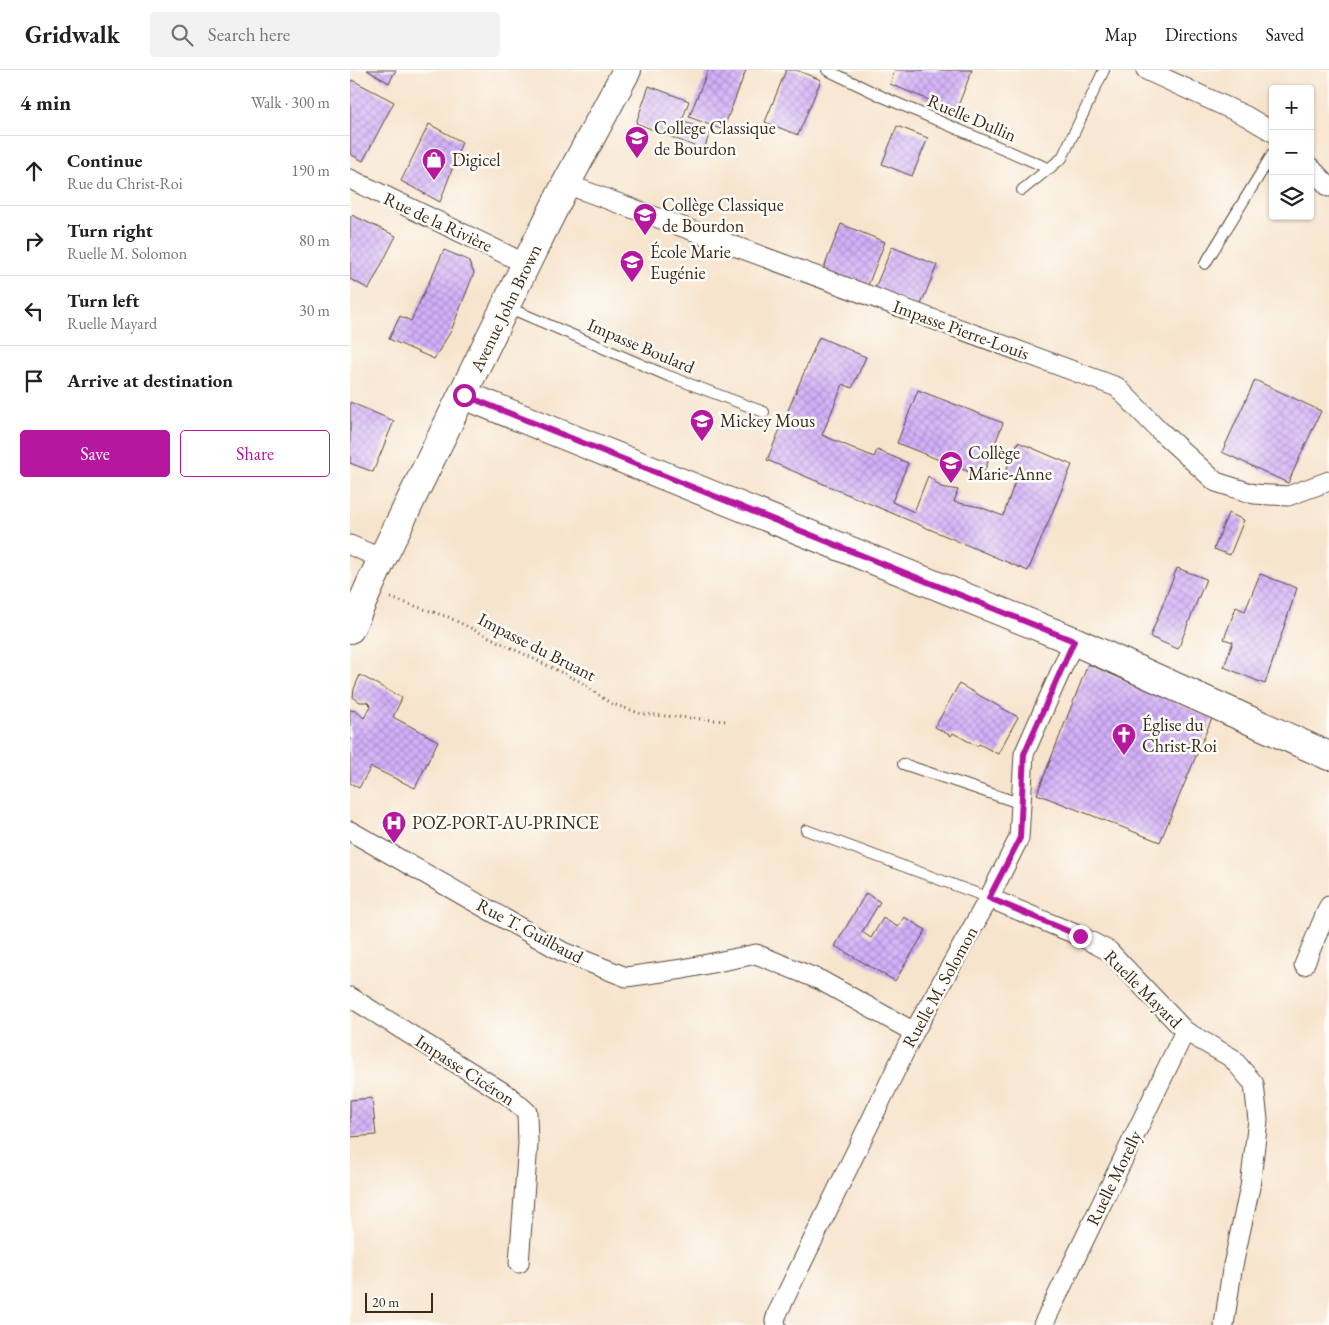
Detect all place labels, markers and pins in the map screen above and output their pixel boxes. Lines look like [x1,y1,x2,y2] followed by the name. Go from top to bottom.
[654,116,776,160] place label: College Classique de Bourdon
[624,125,650,159] school or university icon: College Classique de Bourdon
[421,147,447,181] shop icon: Digicel
[452,148,501,171] place label: Digicel
[662,193,784,237] place label: Collège Classique de Bourdon
[632,202,658,236] school or university icon: Collège Classique de Bourdon
[650,240,731,284] place label: École Marie Eugénie
[619,249,645,283] school or university icon: École Marie Eugénie
[689,408,715,442] school or university icon: Mickey Mous
[720,409,815,432] place label: Mickey Mous
[968,441,1052,485] place label: Collège Marie-Anne
[938,450,964,484] school or university icon: Collège Marie-Anne
[1142,713,1218,757] place label: Église du Christ-Roi
[1111,722,1137,756] church icon: Église du Christ-Roi
[381,810,407,844] hospital icon: POZ-PORT-AU-PRINCE
[412,811,599,834] place label: POZ-PORT-AU-PRINCE

